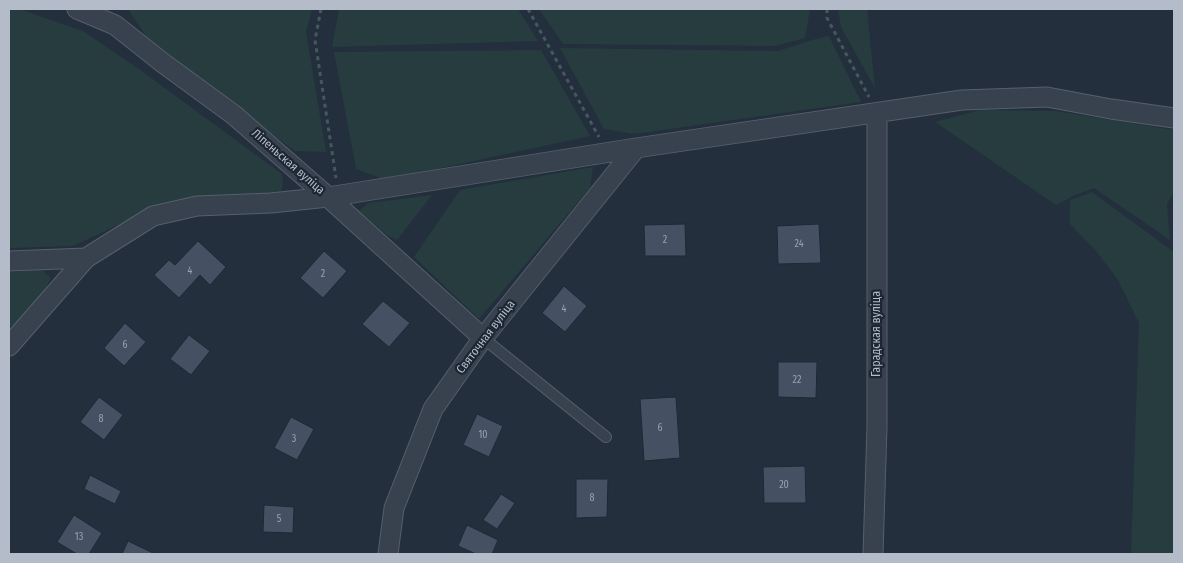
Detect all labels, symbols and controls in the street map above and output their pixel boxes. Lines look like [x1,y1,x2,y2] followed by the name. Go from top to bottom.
[249,126,327,198] street label: Ліпеньская вуліца
[663,234,667,246] house number: 2
[794,238,804,250] house number: 24
[188,265,192,277] house number: 4
[321,268,325,280] house number: 2
[870,291,884,377] street label: Гарадская вуліца
[454,297,518,377] street label: Святочная вуліца
[562,303,566,315] house number: 4
[123,339,127,351] house number: 6
[793,374,801,386] house number: 22
[99,413,103,425] house number: 8
[658,422,662,434] house number: 6
[478,429,488,441] house number: 10
[292,433,296,445] house number: 3
[779,479,789,491] house number: 20
[590,492,594,504] house number: 8
[277,513,281,525] house number: 5
[75,531,83,543] house number: 13

